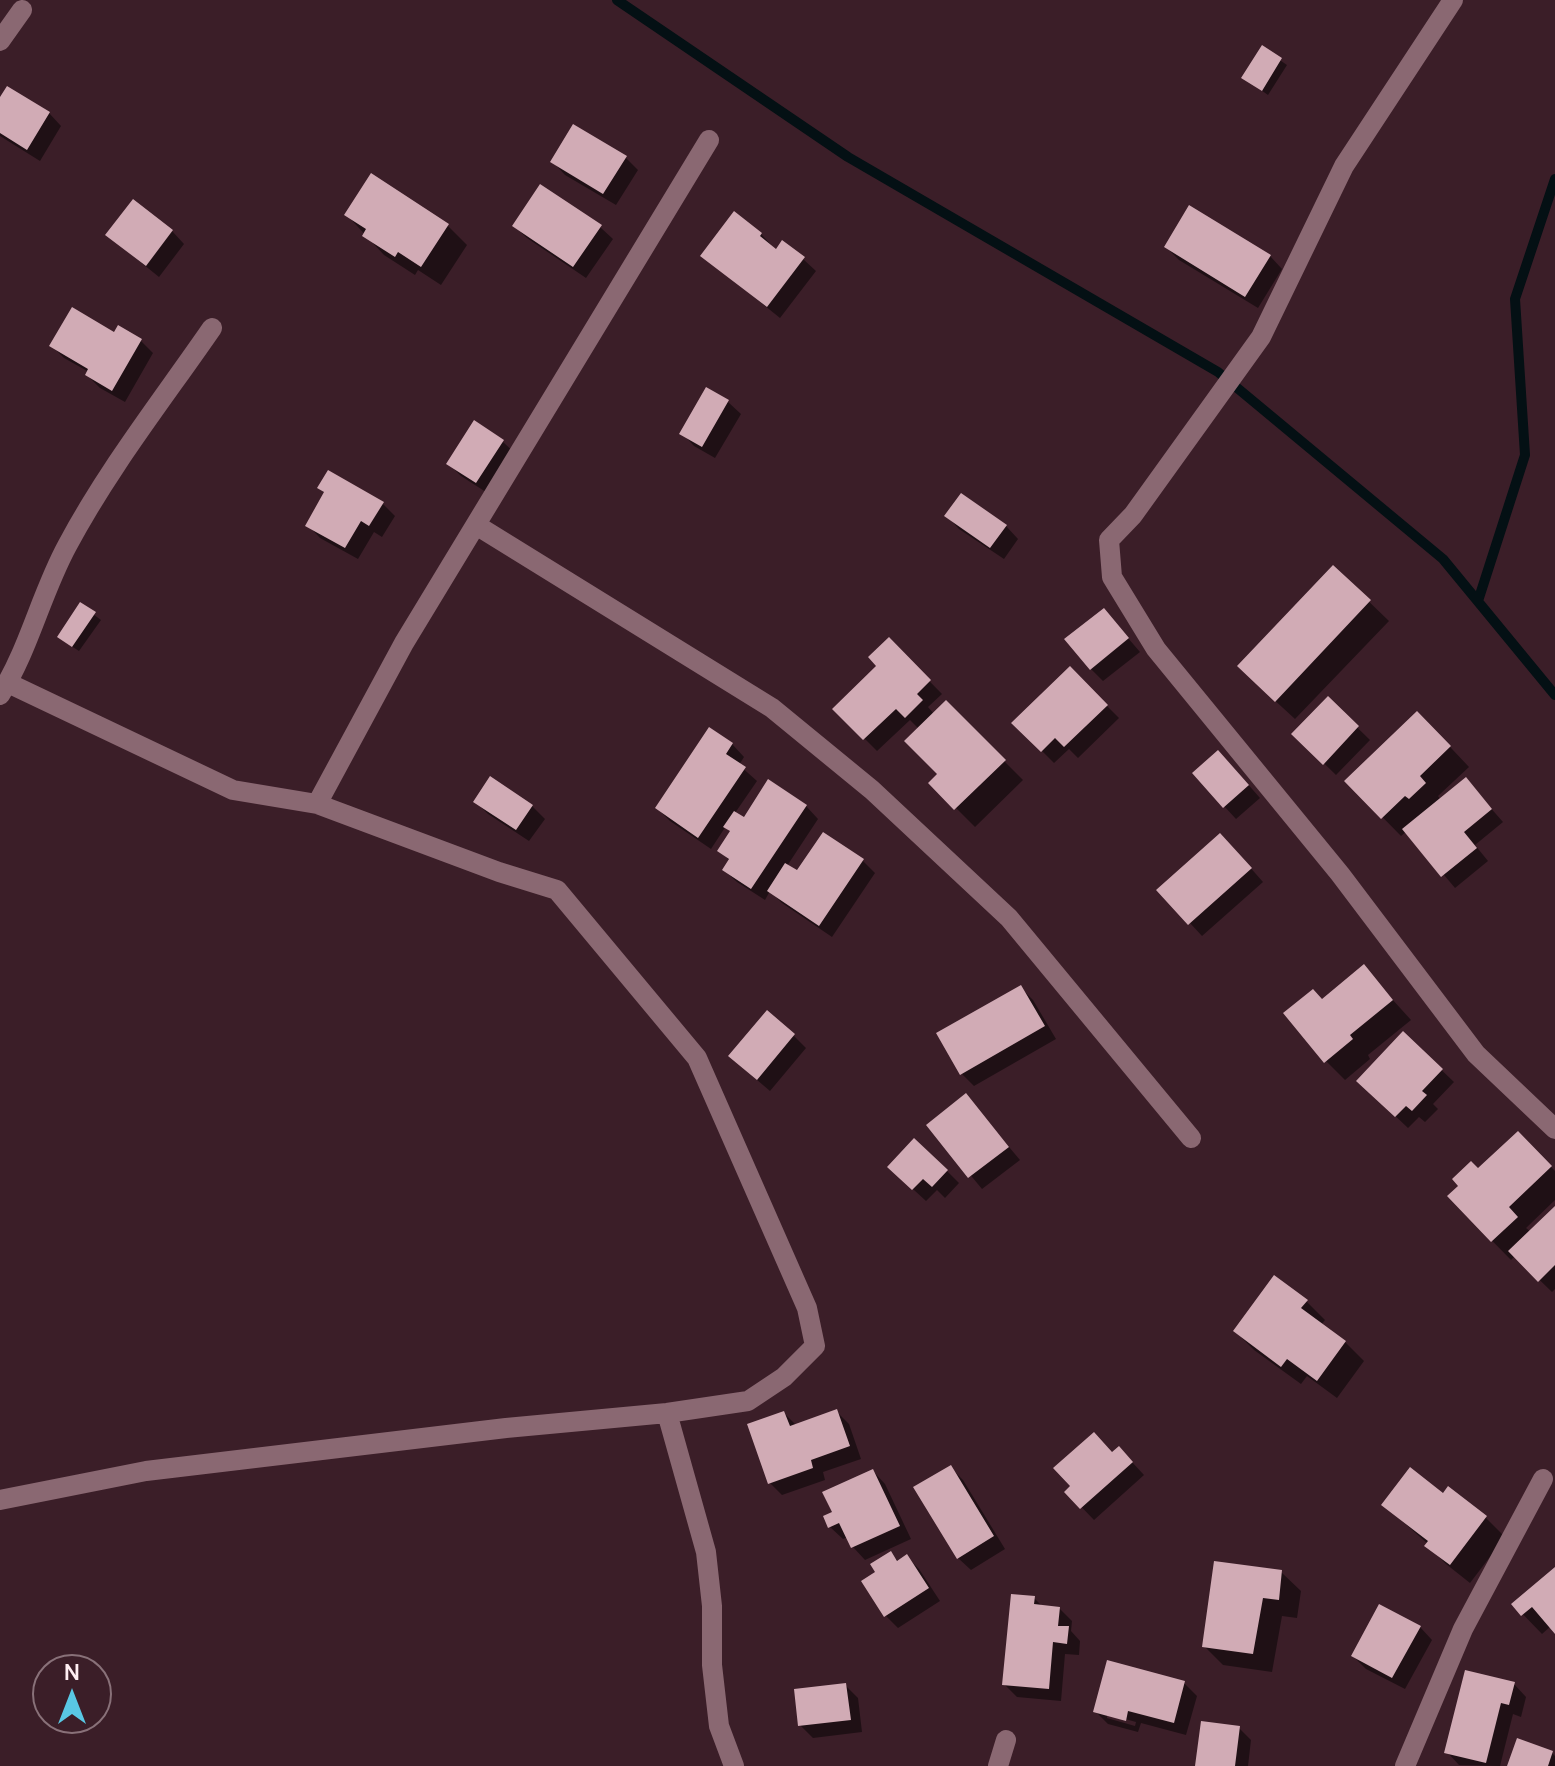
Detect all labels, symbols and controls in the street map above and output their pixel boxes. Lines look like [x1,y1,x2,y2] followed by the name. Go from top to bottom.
[32,1654,112,1734] north arrow
[64,1657,80,1687] text: N

